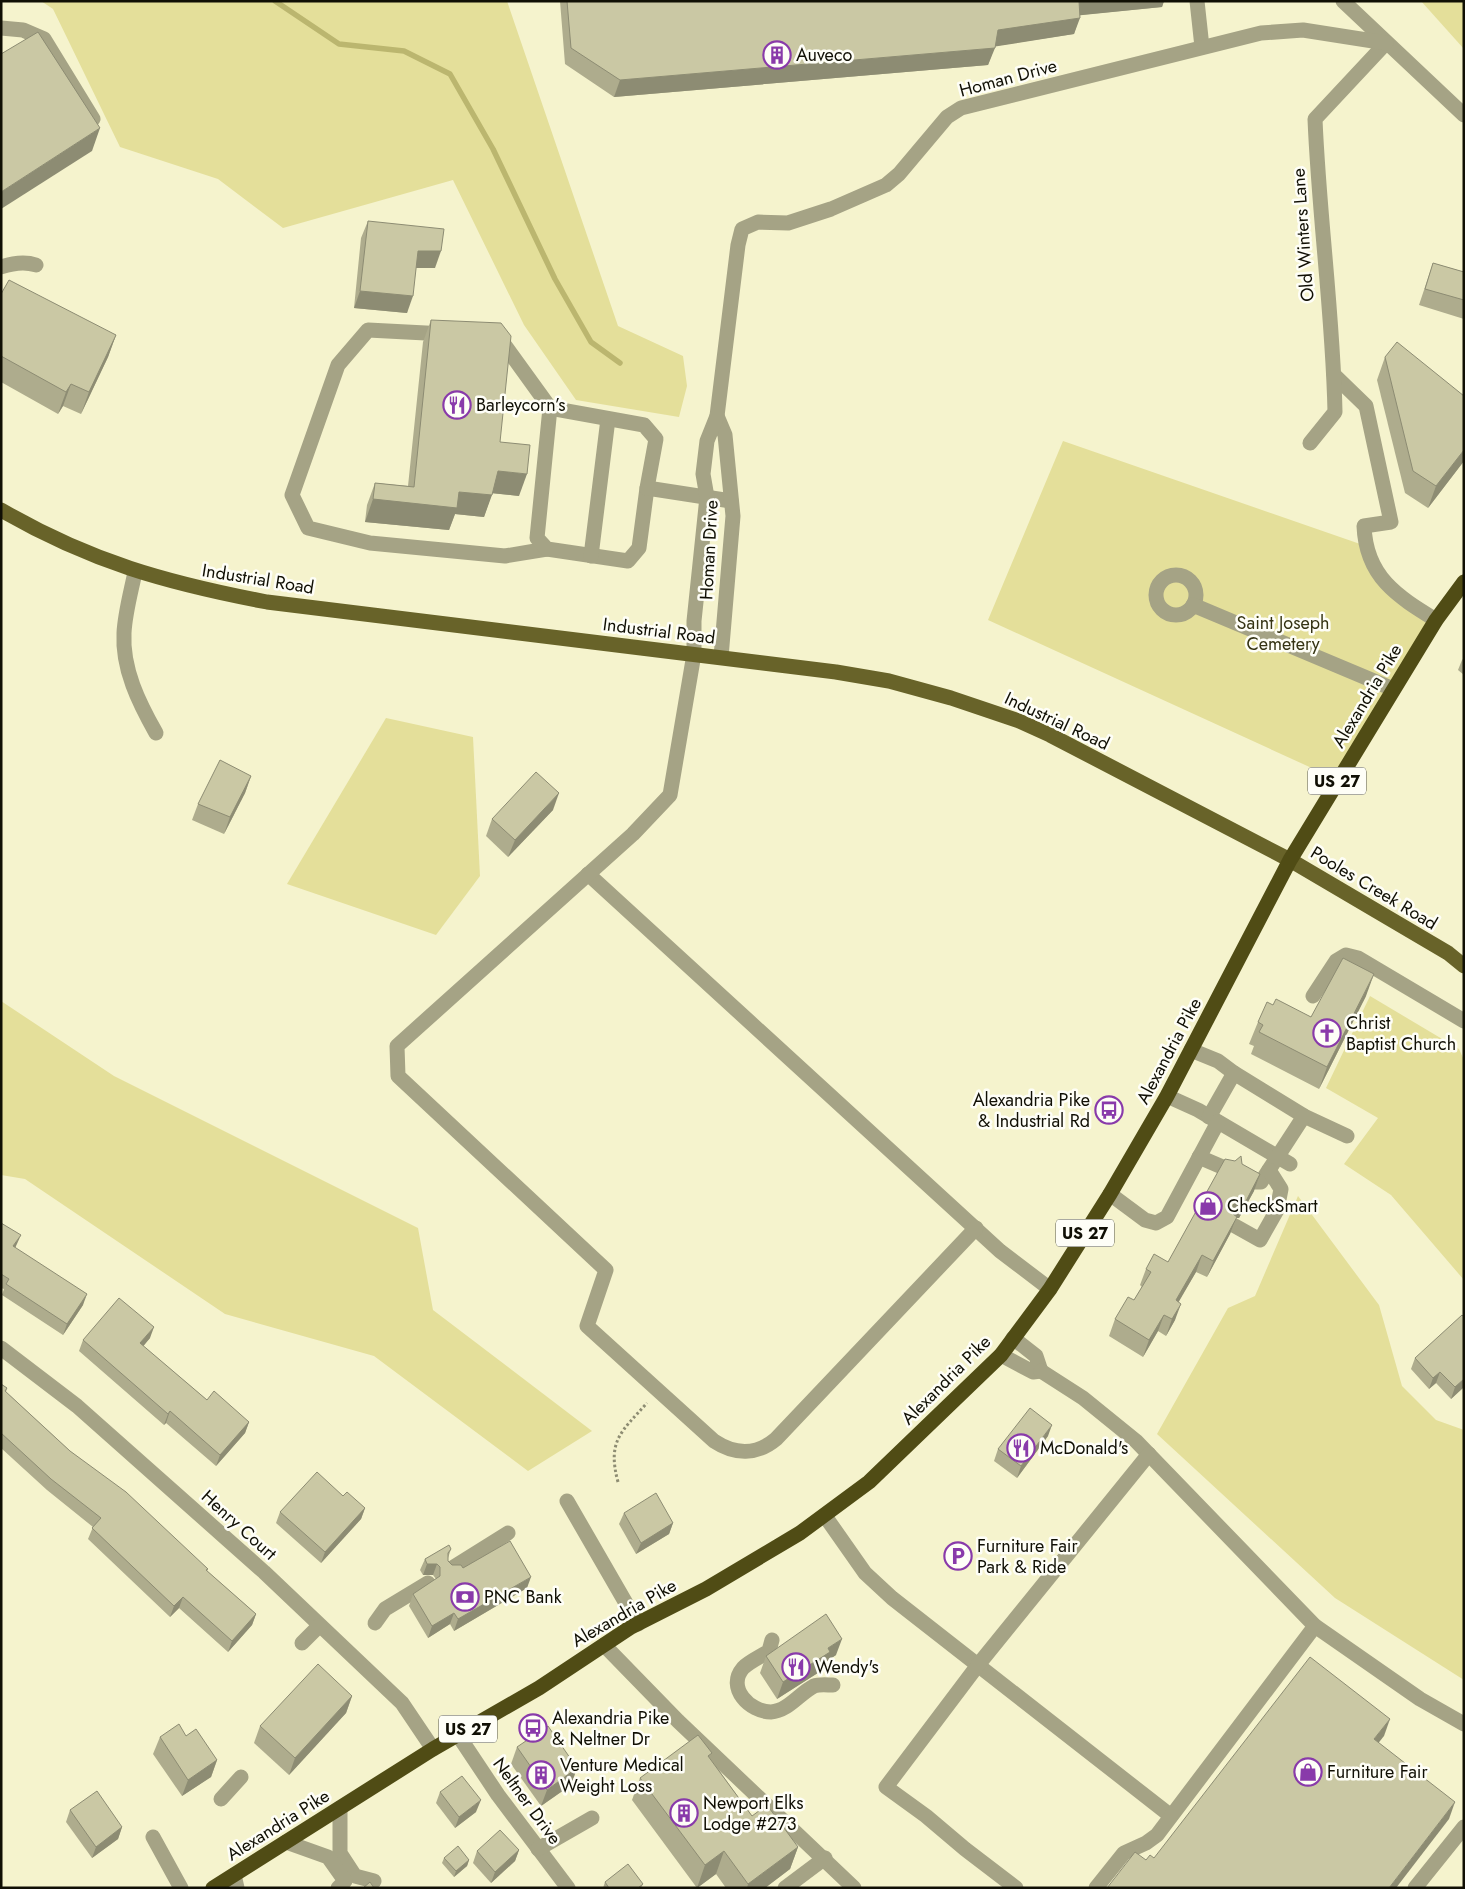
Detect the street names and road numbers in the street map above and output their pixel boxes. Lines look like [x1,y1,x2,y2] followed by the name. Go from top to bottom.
[956,52,1060,104] street label: Homan Drive
[1285,167,1321,303] street label: Old Winters Lane
[693,499,725,601] street label: Homan Drive
[200,557,316,601] street label: Industrial Road
[601,611,717,651] street label: Industrial Road
[1326,639,1408,753] street label: Alexandria Pike
[1000,685,1114,757] street label: Industrial Road
[1308,768,1366,794] road number: US 27
[1306,840,1442,936] street label: Pooles Creek Road
[1130,993,1208,1109] street label: Alexandria Pike
[1056,1220,1114,1246] road number: US 27
[895,1329,997,1431] street label: Alexandria Pike
[195,1484,283,1566] street label: Henry Court
[567,1572,681,1654] street label: Alexandria Pike
[439,1716,497,1742] road number: US 27
[487,1752,567,1850] street label: Neltner Drive
[221,1783,335,1867] street label: Alexandria Pike

